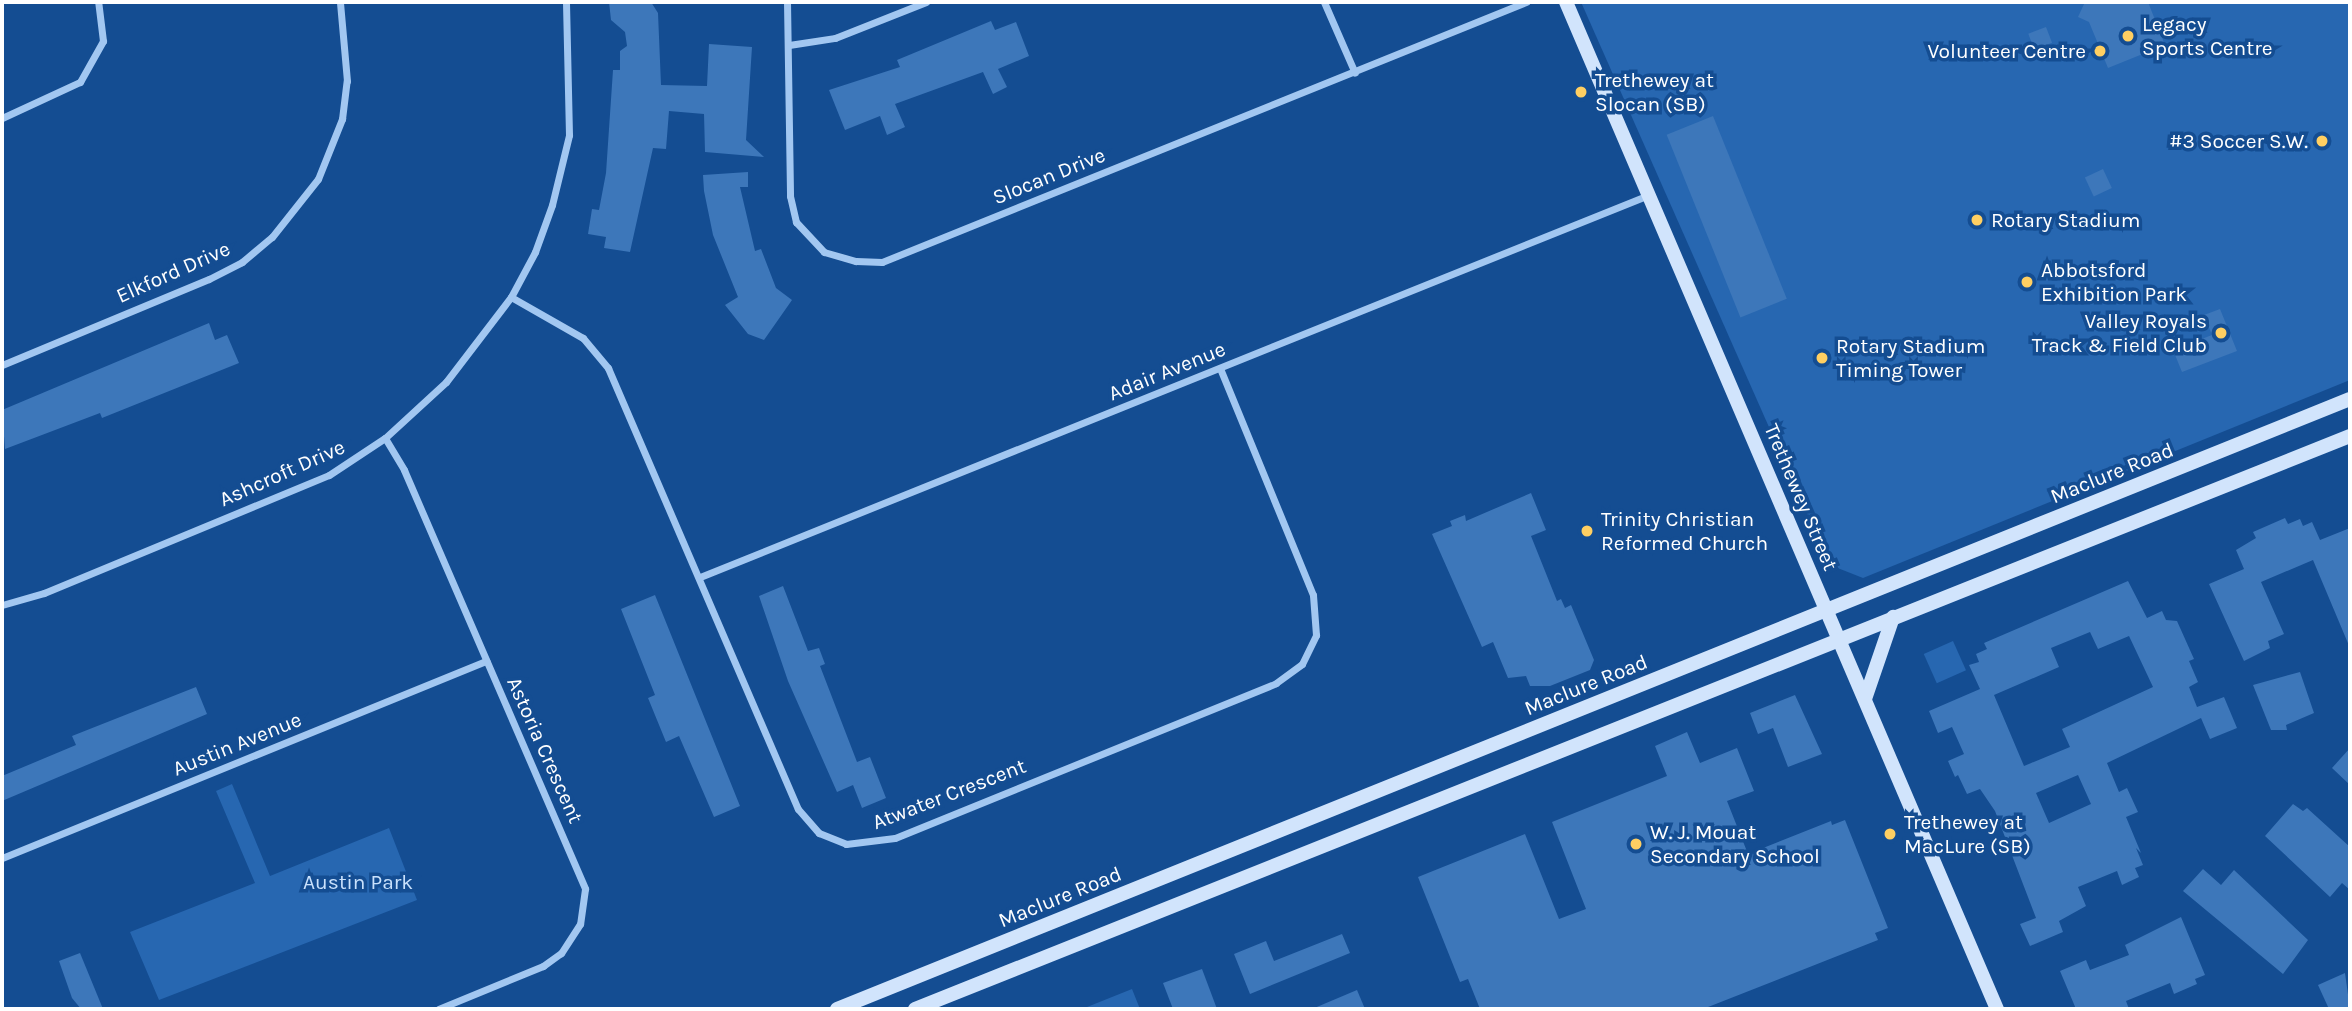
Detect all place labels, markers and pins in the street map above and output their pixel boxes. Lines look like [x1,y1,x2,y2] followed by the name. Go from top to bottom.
[2142,11,2273,61] place label: Legacy Sports Centre
[2120,28,2136,44] marker: Legacy Sports Centre
[1927,38,2086,64] place label: Volunteer Centre
[2092,43,2108,59] marker: Volunteer Centre
[1595,67,1714,117] place label: Trethewey at Slocan (SB)
[1573,84,1589,100] marker: Trethewey at Slocan (SB)
[2169,128,2308,154] place label: #3 Soccer S.W.
[2314,133,2330,149] marker: #3 Soccer S.W.
[1991,207,2140,233] place label: Rotary Stadium
[1969,212,1985,228] marker: Rotary Stadium
[2041,257,2187,307] place label: Abbotsford Exhibition Park
[2019,274,2035,290] marker: Abbotsford Exhibition Park
[2032,308,2207,358] place label: Valley Royals Track & Field Club
[2213,325,2229,341] marker: Valley Royals Track & Field Club
[1836,333,1985,383] place label: Rotary Stadium Timing Tower
[1814,350,1830,366] marker: Rotary Stadium Timing Tower
[1601,506,1768,556] place label: Trinity Christian Reformed Church
[1579,523,1595,539] marker: Trinity Christian Reformed Church
[1904,809,2031,859] place label: Trethewey at MacLure (SB)
[1650,819,1820,869] place label: W. J. Mouat Secondary School
[1882,826,1898,842] marker: Trethewey at MacLure (SB)
[1628,836,1644,852] marker: W. J. Mouat Secondary School

